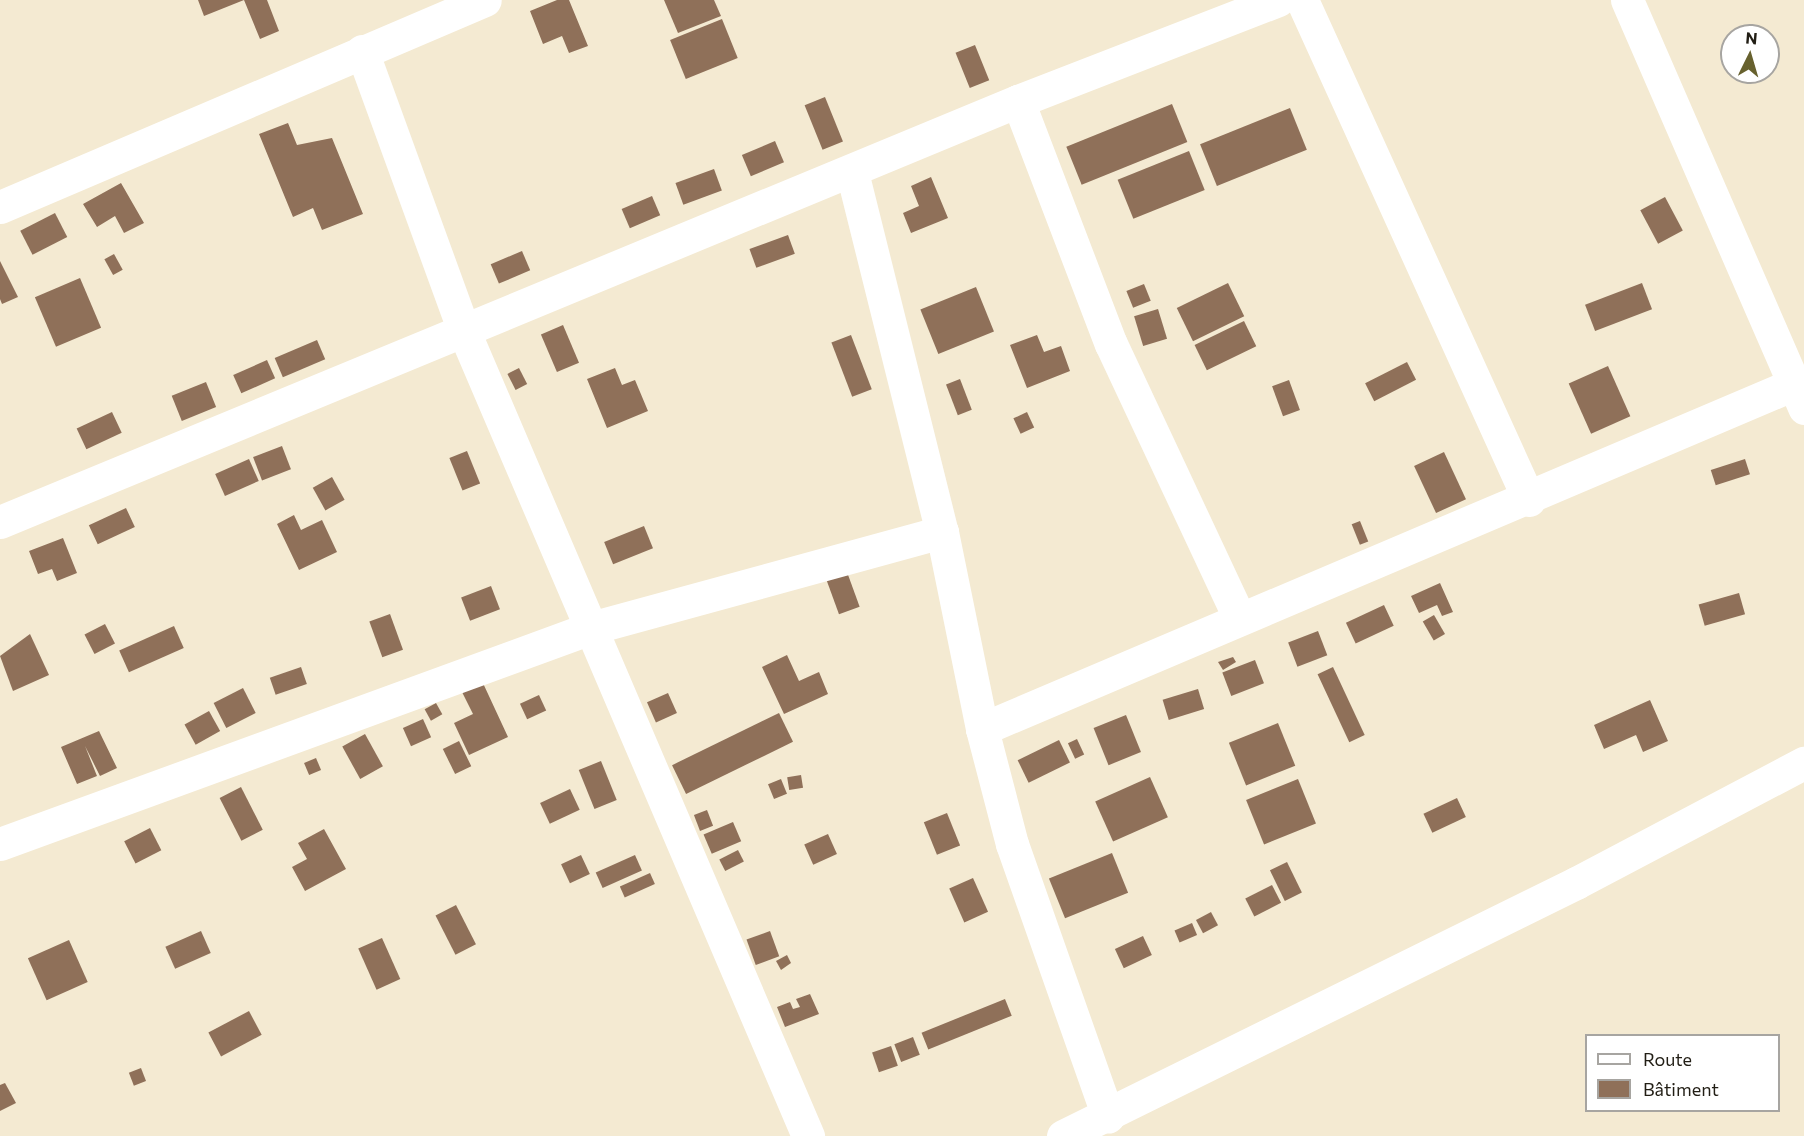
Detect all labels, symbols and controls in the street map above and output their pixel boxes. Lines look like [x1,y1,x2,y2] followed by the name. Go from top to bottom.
[1720,24,1780,84] north arrow
[1745,28,1758,48] text: N
[1585,1034,1780,1112] legend
[1643,1048,1692,1070] text: Route
[1643,1078,1719,1100] text: Bâtiment

